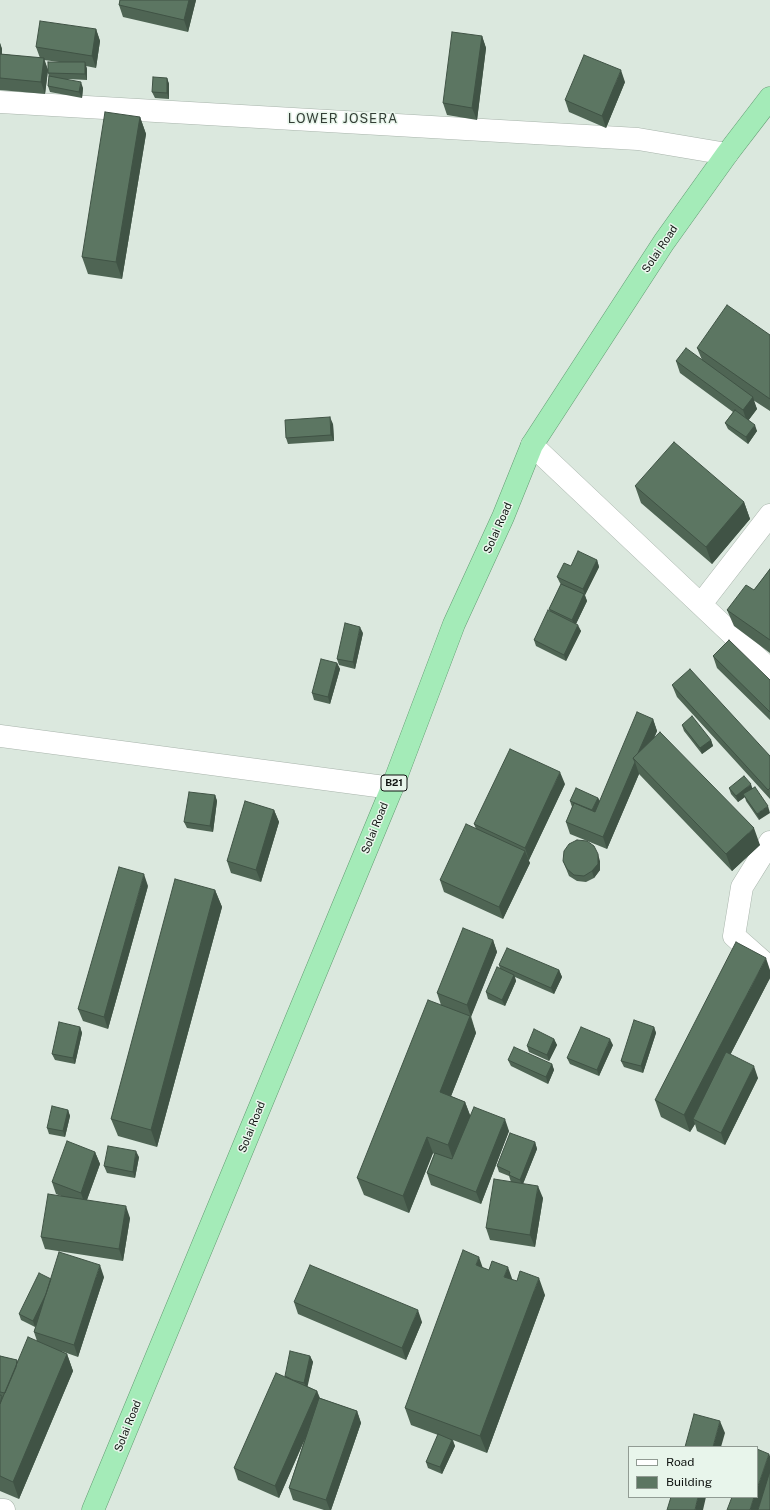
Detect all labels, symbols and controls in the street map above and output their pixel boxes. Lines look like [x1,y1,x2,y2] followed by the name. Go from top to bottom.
[288,111,398,127] district label: LOWER JOSERA
[639,223,681,275] street label: Solai Road
[481,500,515,556] street label: Solai Road
[381,775,407,791] road number: B21
[359,800,391,856] street label: Solai Road
[236,1099,268,1155] street label: Solai Road
[112,1398,144,1454] street label: Solai Road
[628,1446,758,1498] legend
[666,1455,694,1469] text: Road
[666,1475,712,1489] text: Building

